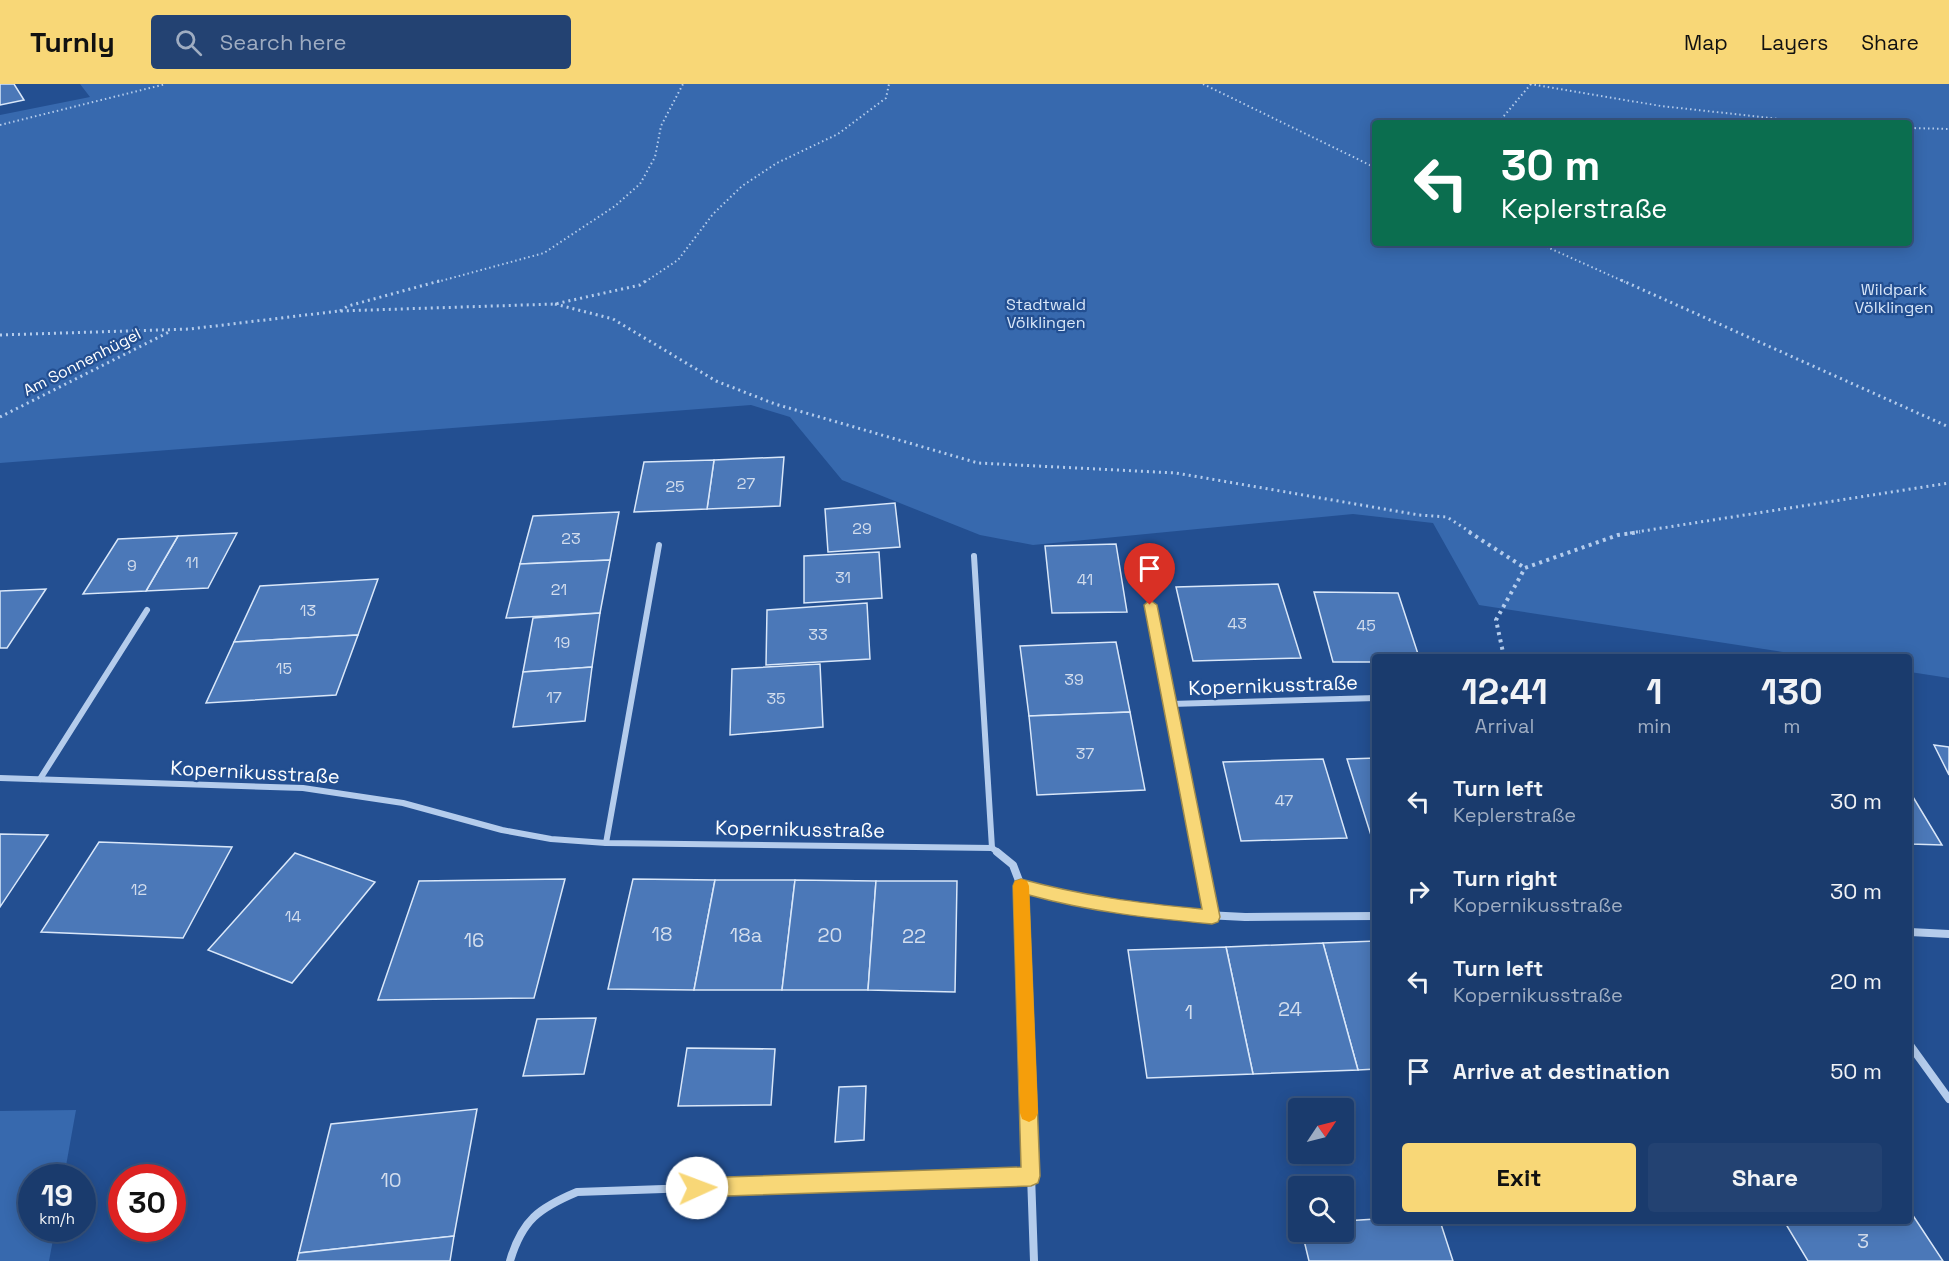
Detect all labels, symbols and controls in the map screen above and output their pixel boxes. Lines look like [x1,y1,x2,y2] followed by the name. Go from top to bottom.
[151,15,571,69] search box
[30,24,115,60] text: Turnly
[172,26,205,59] icon: search
[220,28,347,56] text: Search here
[1684,29,1728,56] text: Map
[1761,29,1828,56] text: Layers
[1861,29,1919,56] text: Share
[1501,139,1600,192] text: 30 m
[1402,144,1480,222] icon: left
[1501,191,1667,226] text: Keplerstraße
[1855,279,1933,318] park label: Wildpark Völklingen
[1006,294,1086,333] park label: Stadtwald Völklingen
[19,323,145,401] street label: Am Sonnenhügel
[737,473,755,494] house number: 27
[665,476,685,497] house number: 25
[852,518,872,539] house number: 29
[561,528,581,549] house number: 23
[1124,543,1175,605] pin
[185,552,199,573] house number: 11
[1133,552,1166,585] icon: arrive
[127,555,137,576] house number: 9
[835,567,851,588] house number: 31
[1077,569,1093,590] house number: 41
[551,579,567,600] house number: 21
[300,600,316,621] house number: 13
[1227,613,1247,634] house number: 43
[1356,615,1376,636] house number: 45
[808,624,828,645] house number: 33
[554,632,570,653] house number: 19
[276,658,292,679] house number: 15
[1064,669,1084,690] house number: 39
[1188,669,1358,701] street label: Kopernikusstraße
[1461,669,1548,715] text: 12:41
[1646,669,1662,715] text: 1
[1761,669,1823,715] text: 130
[546,687,562,708] house number: 17
[766,688,786,709] house number: 35
[1475,713,1534,739] text: Arrival
[1637,713,1672,739] text: min
[1783,713,1800,739] text: m
[1076,743,1094,764] house number: 37
[170,755,340,789] street label: Kopernikusstraße
[1453,774,1543,802] text: Turn left
[1402,785,1435,818] icon: left
[1830,787,1882,815] text: 30 m
[1275,790,1293,811] house number: 47
[1453,802,1576,828] text: Keplerstraße
[715,815,885,843] street label: Kopernikusstraße
[1453,864,1558,892] text: Turn right
[1402,875,1435,908] icon: right
[1830,877,1882,905] text: 30 m
[131,879,147,900] house number: 12
[1453,892,1623,918] text: Kopernikusstraße
[285,906,301,927] house number: 14
[652,921,672,947] house number: 18
[730,922,762,948] house number: 18a
[818,922,842,948] house number: 20
[902,923,926,949] house number: 22
[464,927,484,953] house number: 16
[1453,954,1543,982] text: Turn left
[1402,965,1435,998] icon: left
[1830,967,1882,995] text: 20 m
[1453,982,1623,1008] text: Kopernikusstraße
[1278,996,1302,1022] house number: 24
[1185,999,1193,1025] house number: 1
[1402,1055,1435,1088] icon: arrive
[1453,1057,1670,1085] text: Arrive at destination
[1830,1057,1882,1085] text: 50 m
[1288,1098,1354,1164] north arrow
[1288,1098,1354,1242] map controls
[1402,1143,1636,1212] button: Exit
[1648,1143,1882,1212] button: Share
[665,1156,729,1220] position arrow
[108,1164,186,1242] speed limit sign: 30
[380,1167,402,1193] house number: 10
[41,1176,73,1215] text: 19
[1288,1176,1354,1242] button: search
[39,1209,75,1228] text: km/h
[1857,1228,1869,1254] house number: 3

